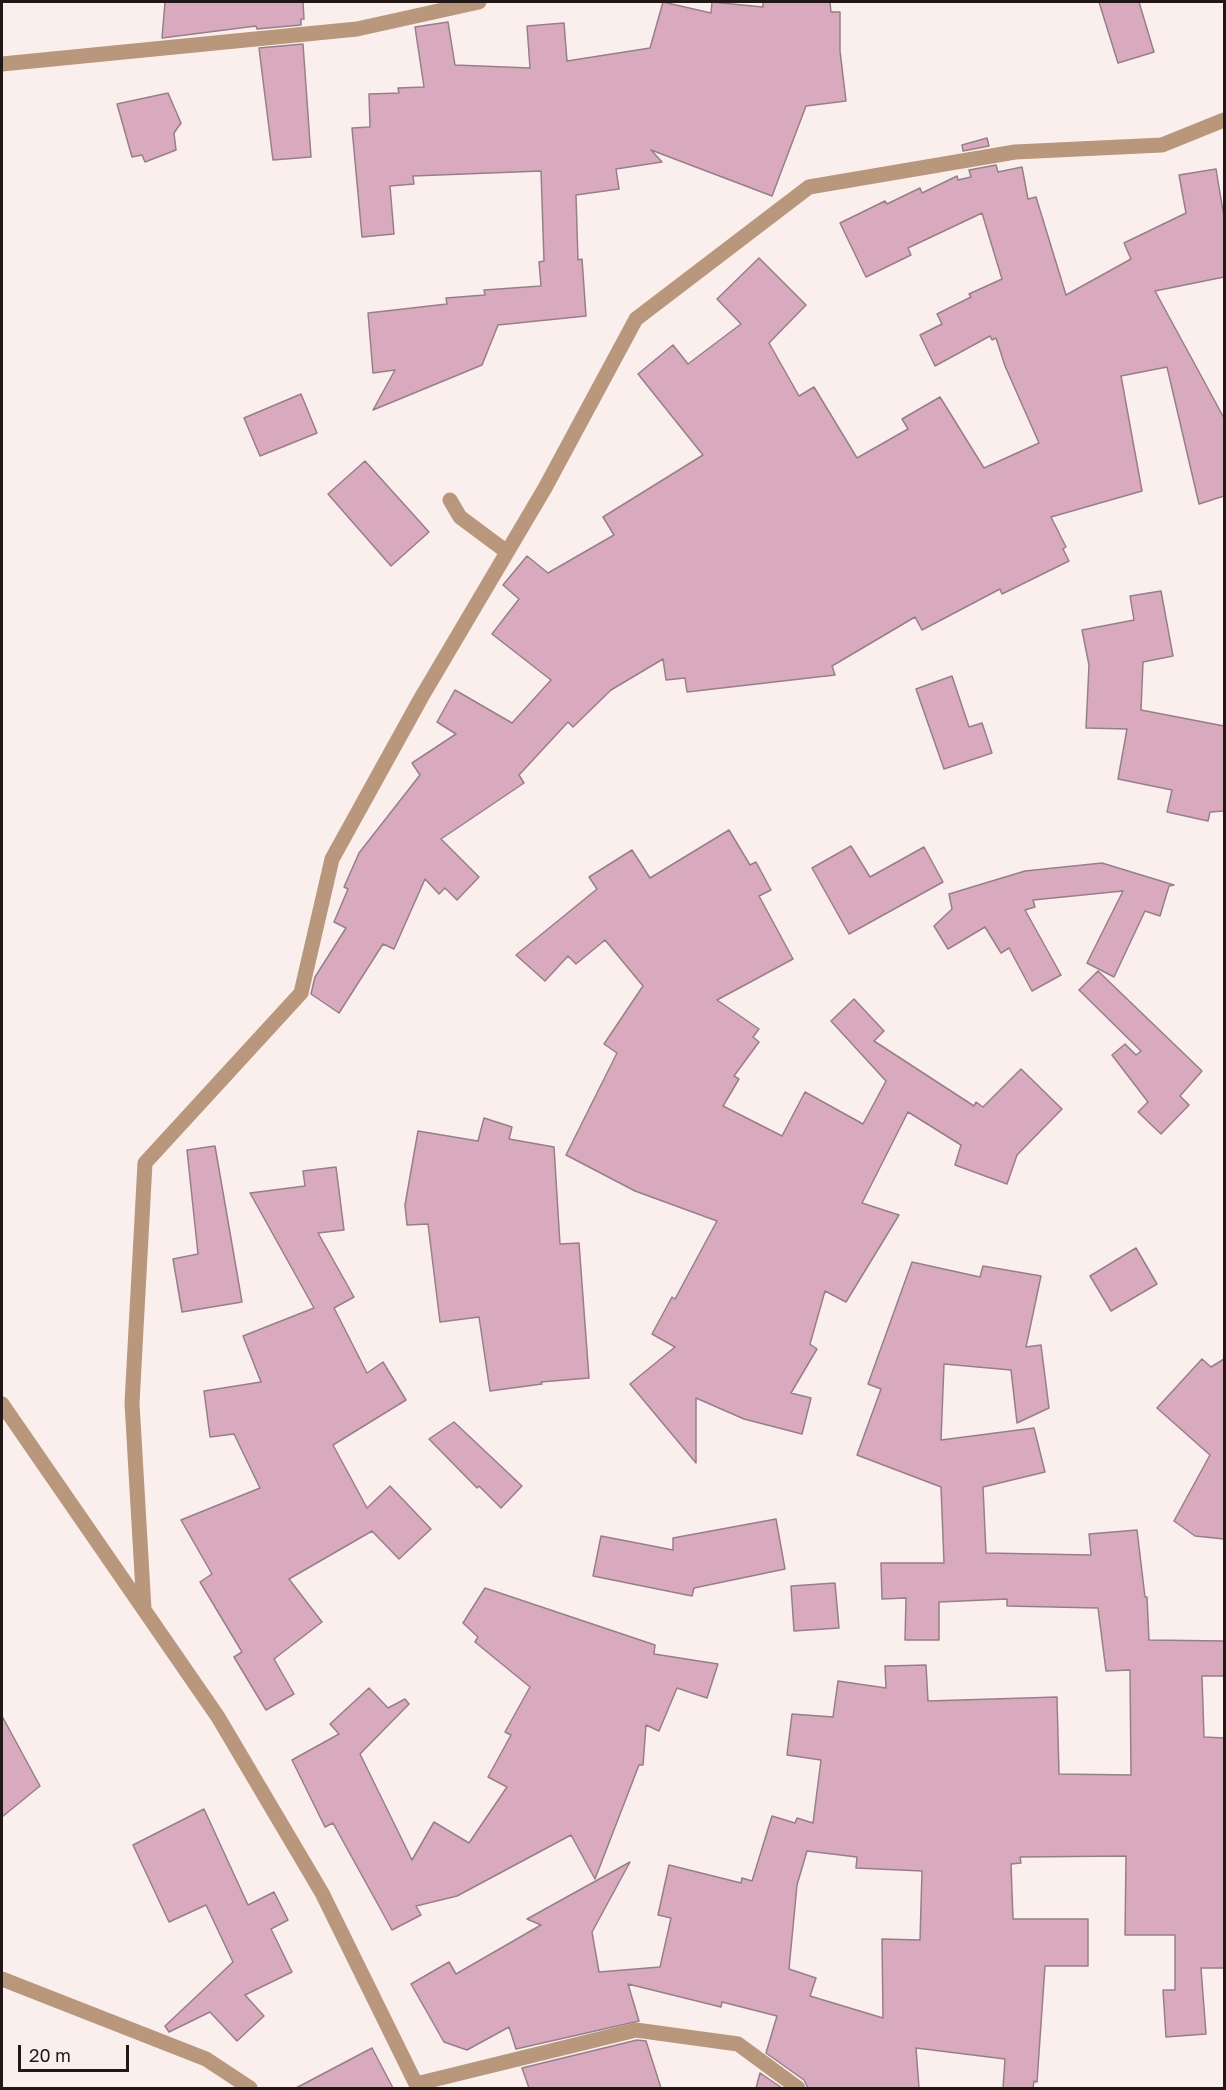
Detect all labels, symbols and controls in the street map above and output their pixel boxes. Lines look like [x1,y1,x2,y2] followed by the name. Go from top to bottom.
[21,2033,132,2071] scale bar
[29,2044,71,2066] text: 20 m

